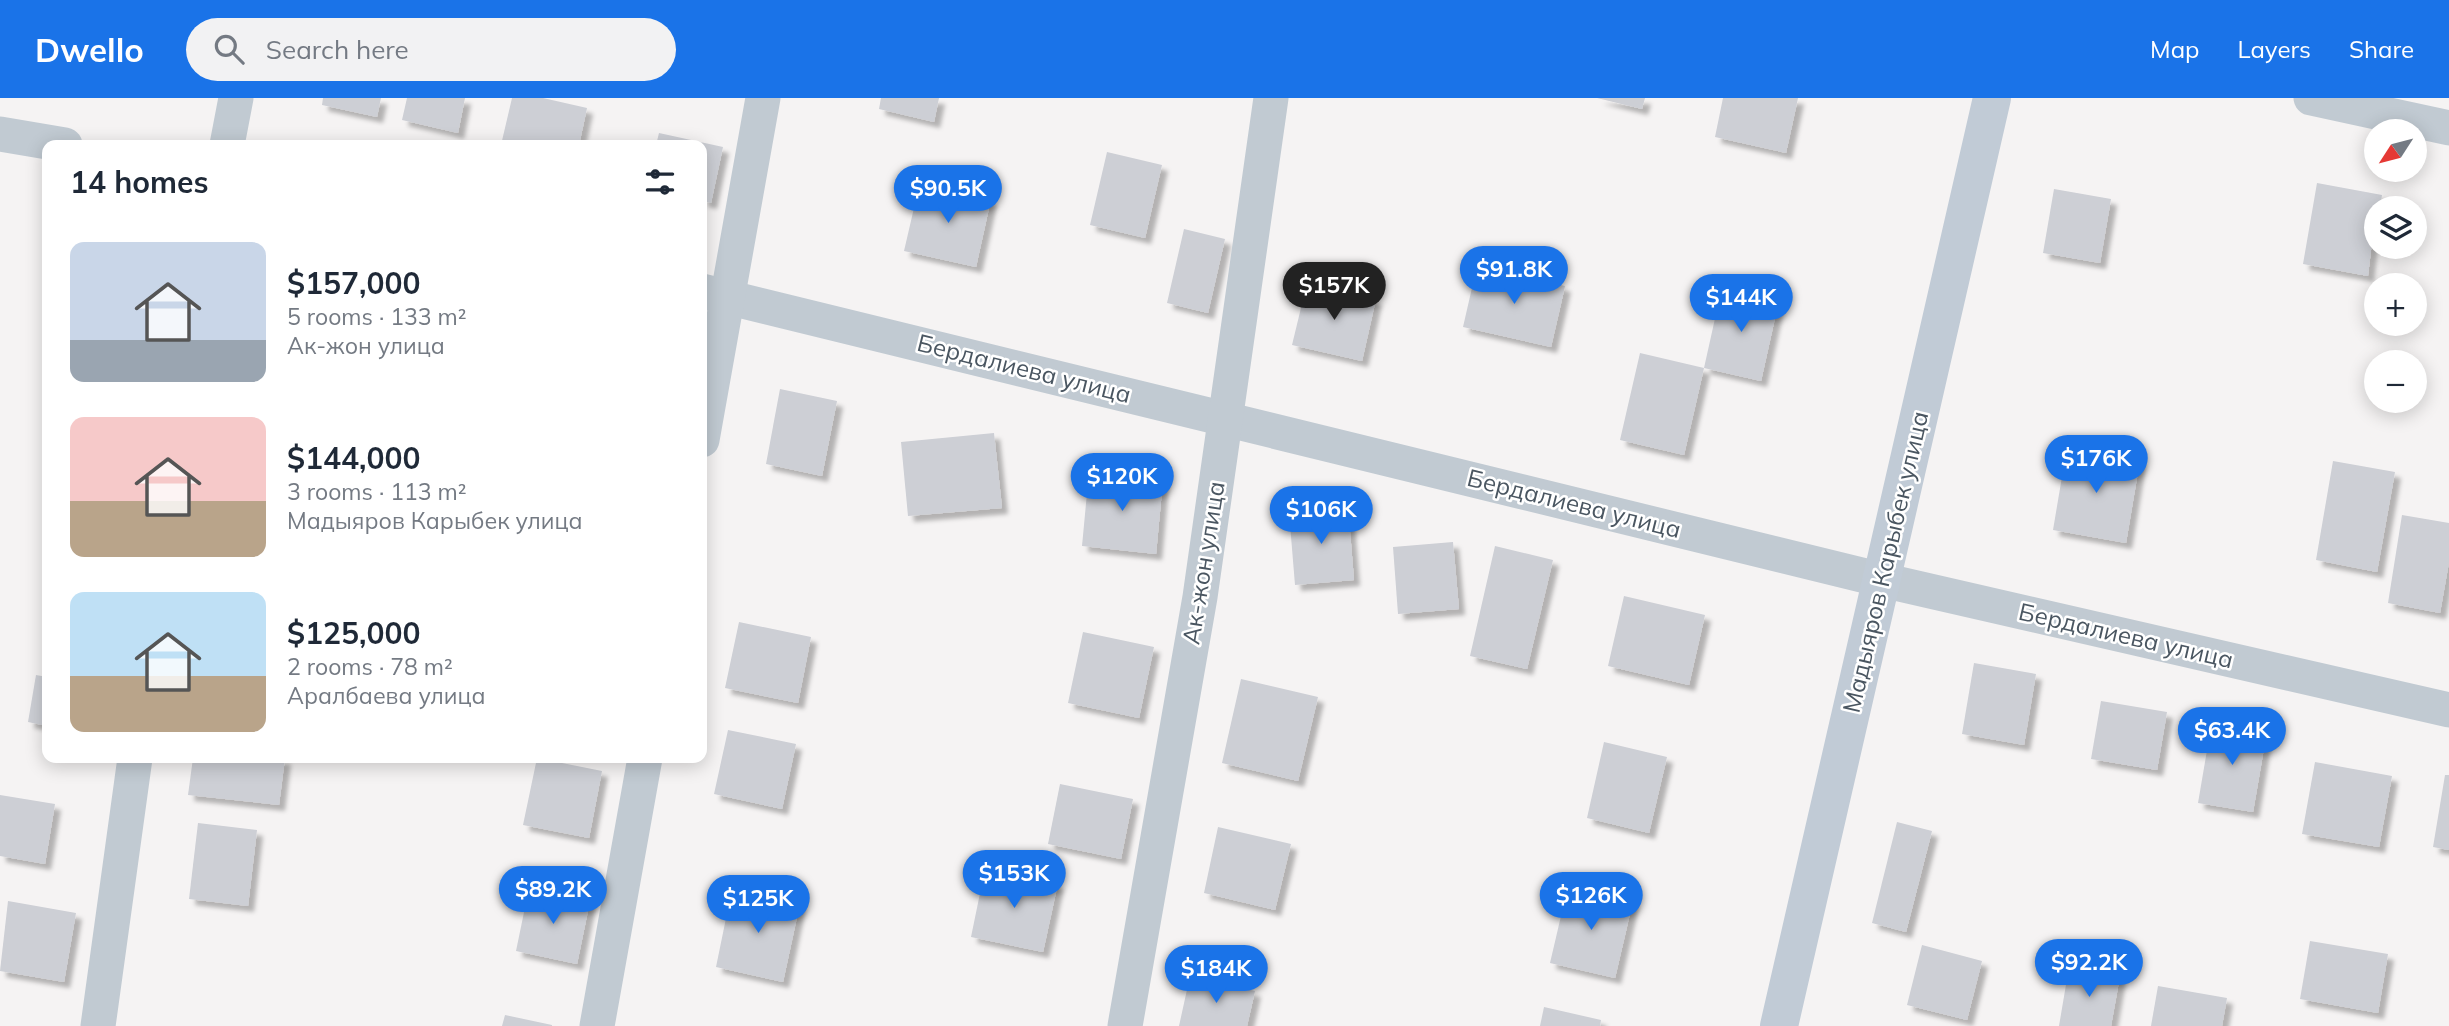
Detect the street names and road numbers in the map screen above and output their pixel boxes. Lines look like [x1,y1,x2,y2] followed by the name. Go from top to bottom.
[914,327,1134,409] street label: Бердалиева улица
[1836,408,1934,715] street label: Мадыяров Карыбек улица
[1464,462,1684,544] street label: Бердалиева улица
[1175,479,1231,647] street label: Ак-жон улица
[2016,596,2236,674] street label: Бердалиева улица

